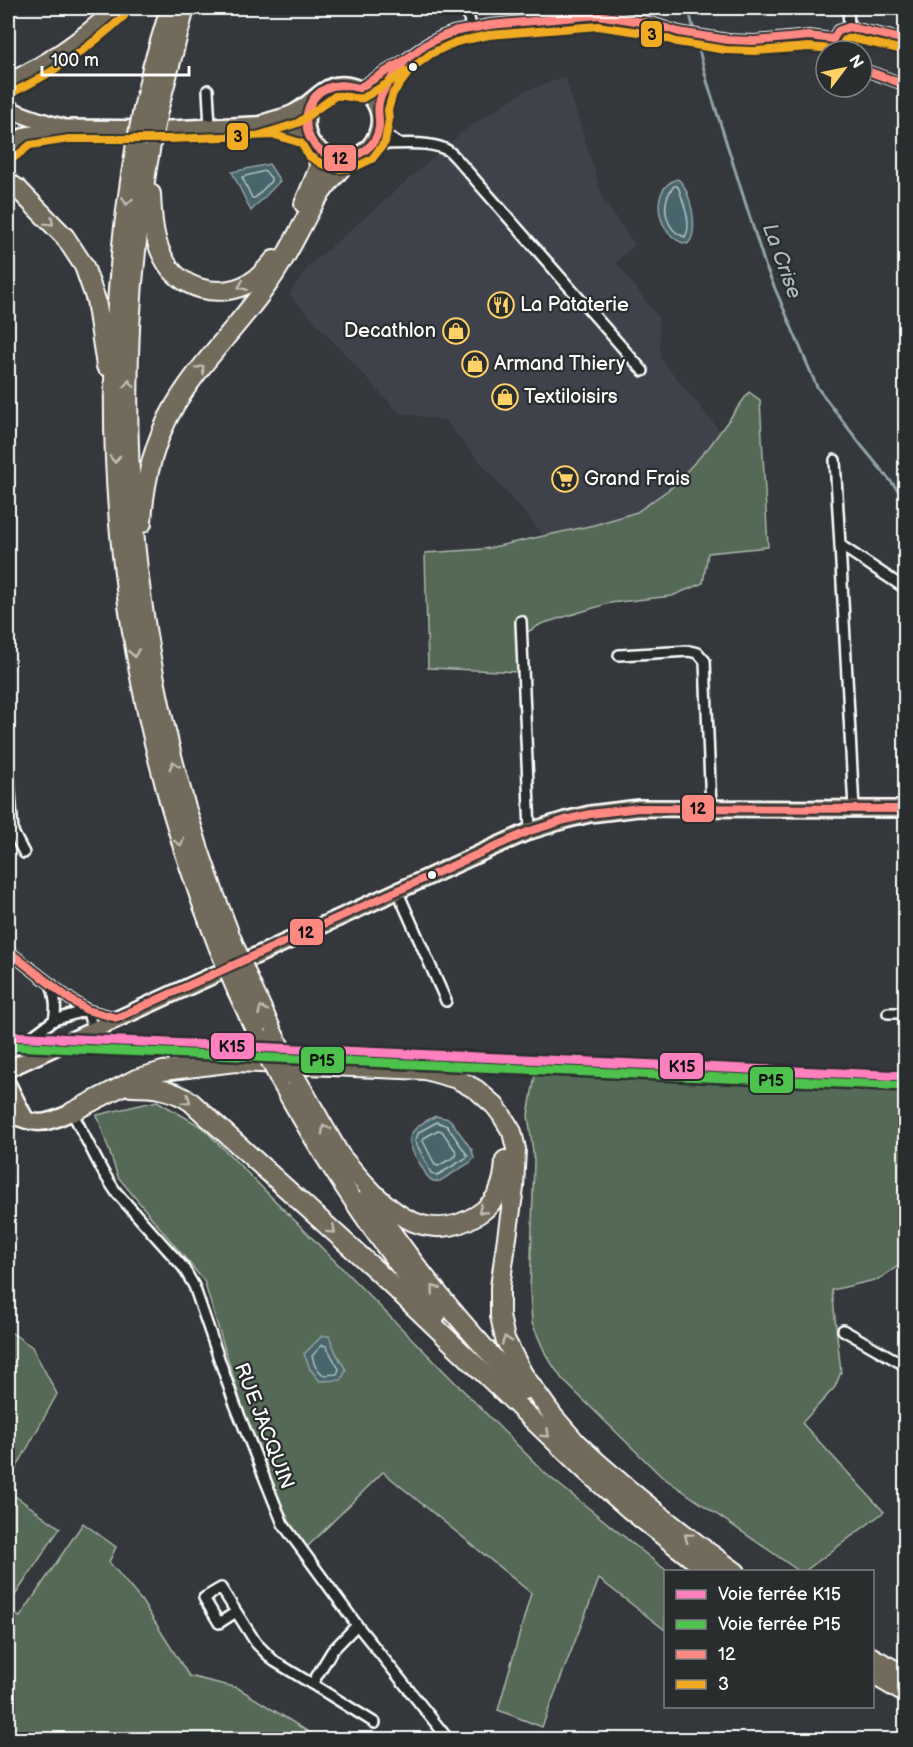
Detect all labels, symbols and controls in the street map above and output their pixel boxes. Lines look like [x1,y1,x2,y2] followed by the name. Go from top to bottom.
[640,20,663,48] line badge: 3
[647,26,657,45] text: 3
[42,39,189,77] scale bar
[814,39,874,99] north arrow
[51,50,99,71] text: 100 m
[844,52,867,72] text: N
[407,61,419,73] unlabelled marker
[226,122,249,151] line badge: 3
[233,128,243,147] text: 3
[323,144,357,172] line badge: 12
[332,150,349,169] text: 12
[121,197,133,206] one-way arrow
[43,215,54,225] one-way arrow
[757,220,807,302] water label: La Crise
[237,278,248,291] one-way arrow
[486,290,516,320] restaurant icon: La Pataterie
[520,293,629,317] place label: La Pataterie
[441,316,471,346] shop icon: Decathlon
[344,319,436,343] place label: Decathlon
[460,349,490,379] shop icon: Armand Thiery
[494,352,625,376] place label: Armand Thiery
[194,364,205,375] one-way arrow
[123,380,135,389] one-way arrow
[490,382,520,412] shop icon: Textiloisirs
[524,385,618,409] place label: Textiloisirs
[108,454,121,463] one-way arrow
[550,464,580,494] supermarket icon: Grand Frais
[584,467,690,491] place label: Grand Frais
[128,648,140,657] one-way arrow
[169,760,181,770] one-way arrow
[681,794,715,823] line badge: 12
[690,800,707,819] text: 12
[173,836,186,847] one-way arrow
[426,869,438,881] unlabelled marker
[289,918,324,946] line badge: 12
[298,924,315,943] text: 12
[258,1006,270,1017] one-way arrow
[210,1032,255,1060] line badge: K15
[219,1038,245,1057] text: K15
[300,1046,345,1074] line badge: P15
[309,1052,335,1071] text: P15
[659,1052,704,1080] line badge: K15
[669,1058,695,1077] text: K15
[749,1066,794,1094] line badge: P15
[758,1072,784,1091] text: P15
[180,1093,191,1104] one-way arrow
[321,1124,332,1135] one-way arrow
[478,1203,489,1214] one-way arrow
[326,1223,336,1234] one-way arrow
[432,1285,443,1296] one-way arrow
[501,1336,514,1346] one-way arrow
[229,1359,299,1493] street label: RUE JACQUIN
[540,1427,550,1438] one-way arrow
[684,1534,695,1545] one-way arrow
[664,1570,874,1708] legend
[718,1584,841,1605] text: Voie ferrée K15
[718,1614,841,1635] text: Voie ferrée P15
[718,1644,736,1665] text: 12
[718,1674,729,1695] text: 3

